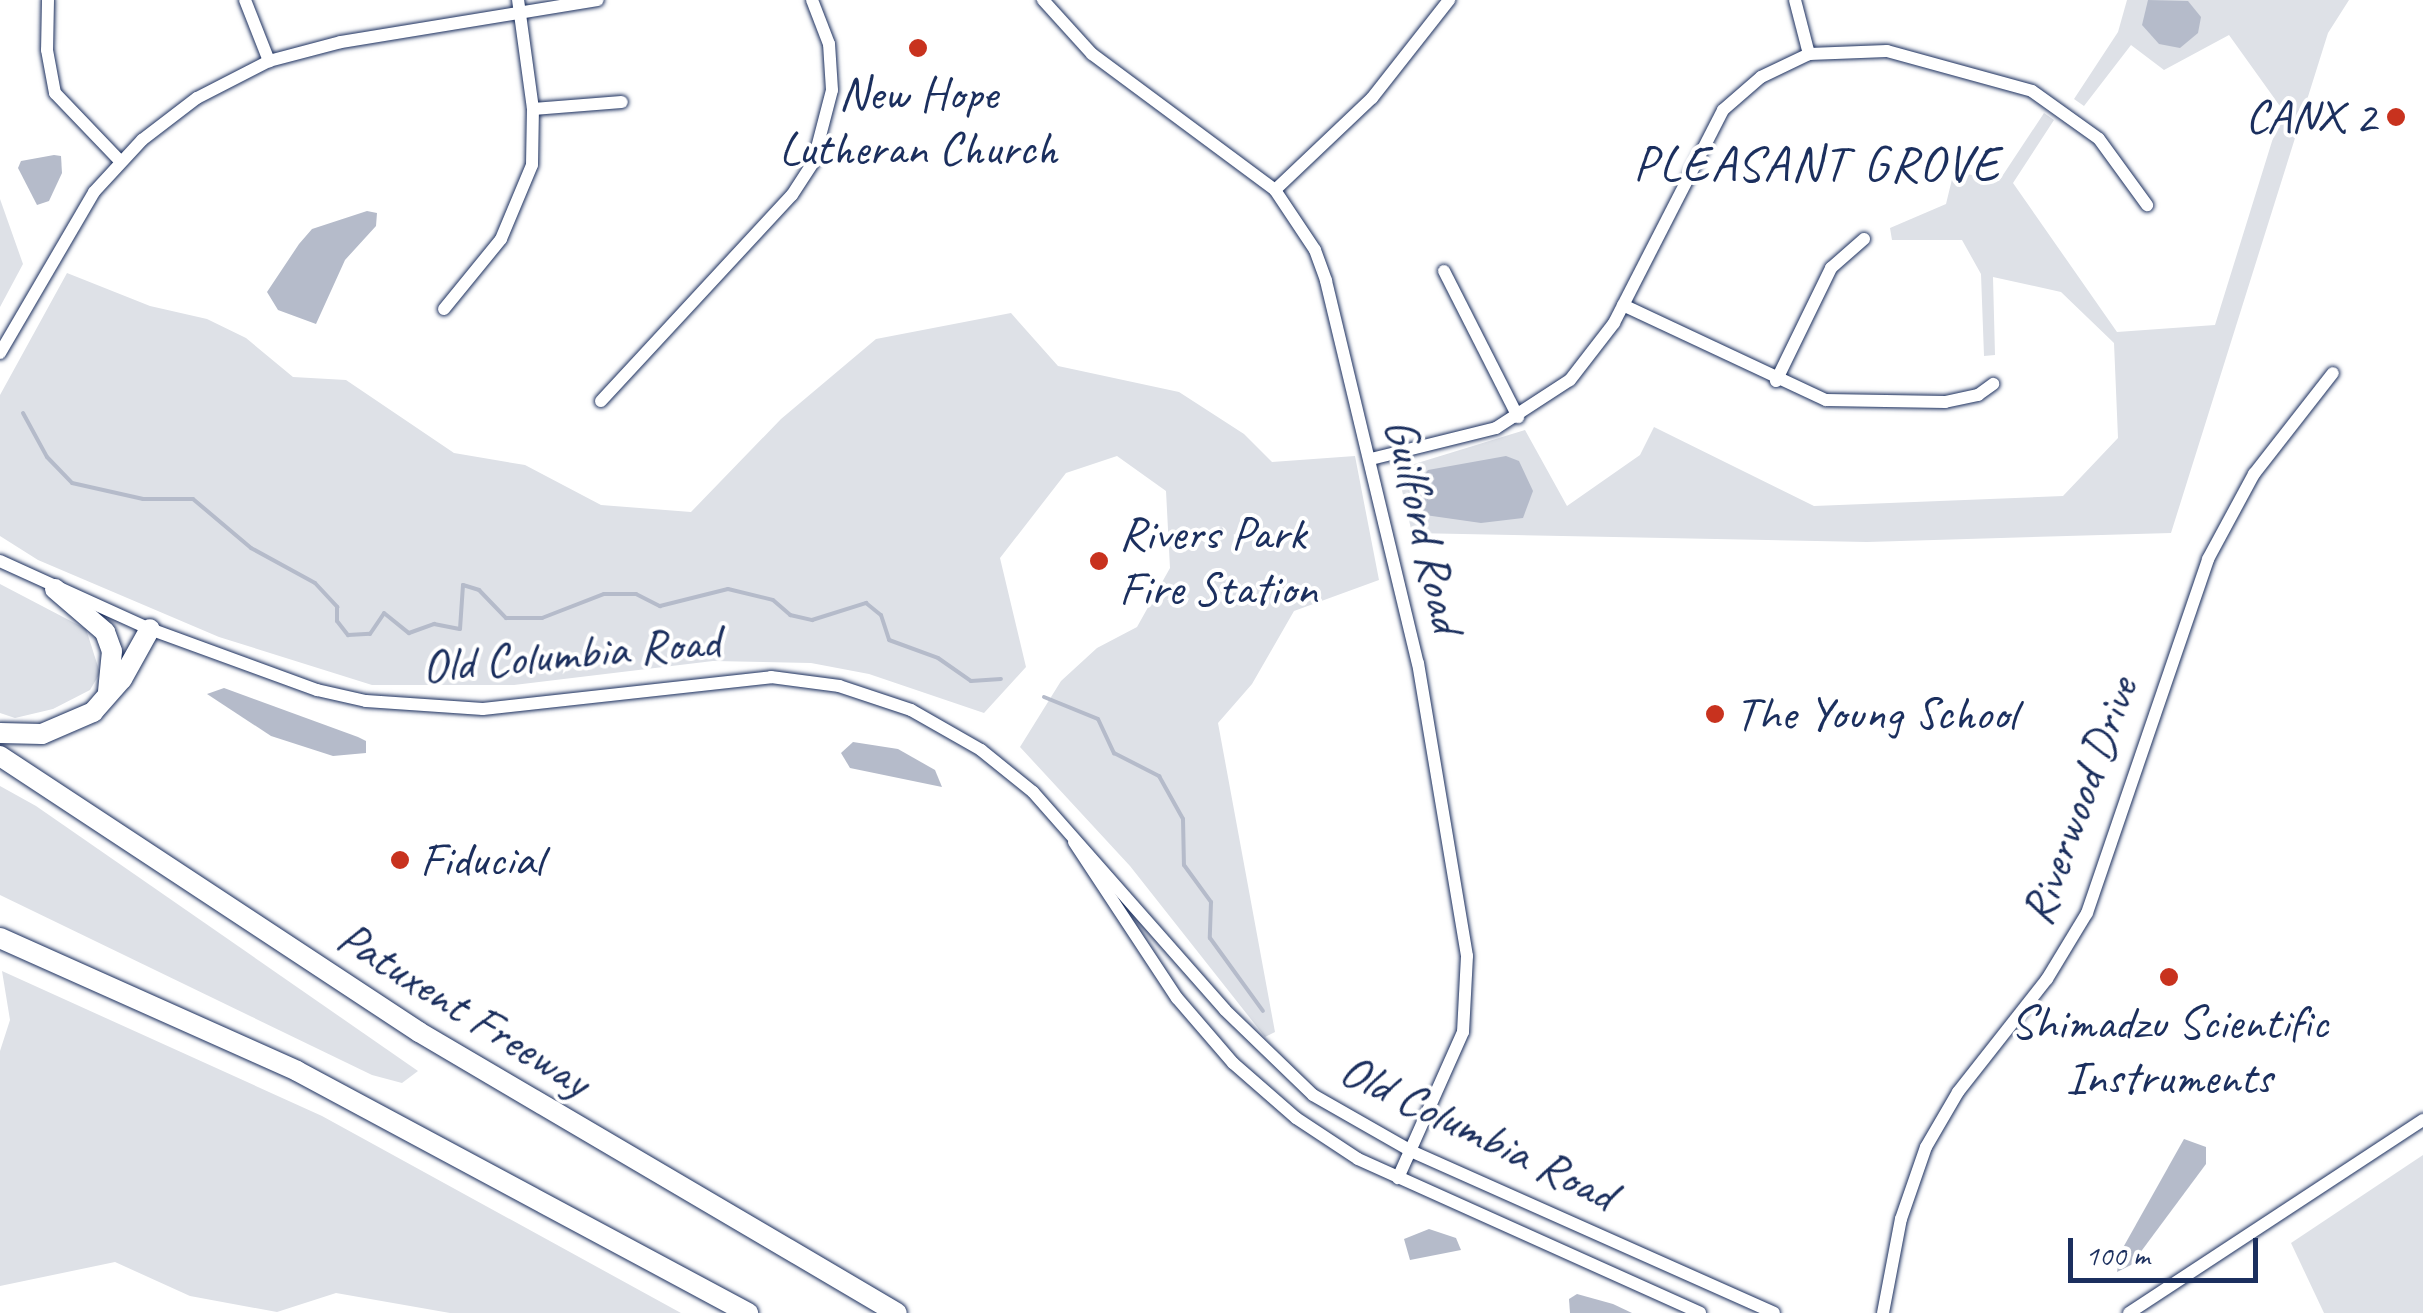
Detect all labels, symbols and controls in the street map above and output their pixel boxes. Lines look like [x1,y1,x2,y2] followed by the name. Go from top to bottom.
[907,37,929,59] marker: New Hope Lutheran Church
[778,64,1058,177] place label: New Hope Lutheran Church
[2245,88,2376,146] place label: CANX 2
[2385,106,2407,128] marker: CANX 2
[1634,134,2000,194] district label: PLEASANT GROVE
[1372,413,1476,637] street label: Guilford Road
[1119,504,1319,617] place label: Rivers Park Fire Station
[1088,550,1110,572] marker: Rivers Park Fire Station
[419,612,723,696] street label: Old Columbia Road
[2008,669,2150,933] street label: Riverwood Drive
[1735,685,2017,743] place label: The Young School
[1704,703,1726,725] marker: The Young School
[420,831,543,889] place label: Fiducial
[389,849,411,871] marker: Fiducial
[327,909,601,1109] street label: Patuxent Freeway
[2158,966,2180,988] marker: Shimadzu Scientific Instruments
[2010,993,2328,1106] place label: Shimadzu Scientific Instruments
[1330,1040,1626,1224] street label: Old Columbia Road
[2073,1218,2263,1280] scale bar
[2085,1236,2150,1274] text: 100 m

